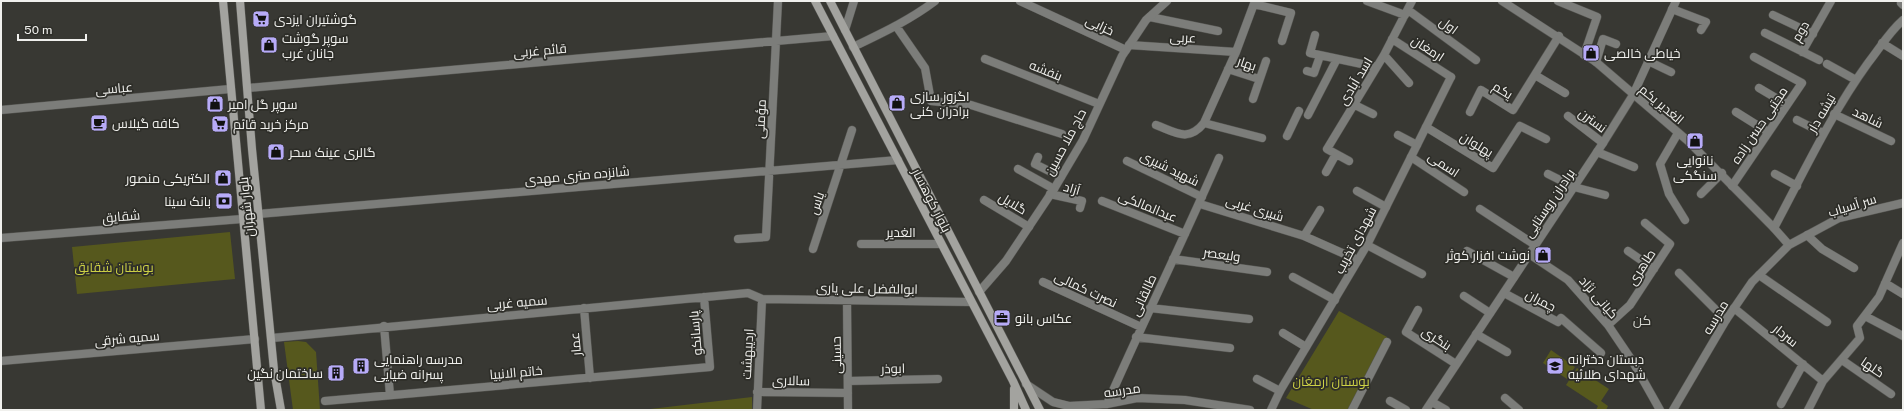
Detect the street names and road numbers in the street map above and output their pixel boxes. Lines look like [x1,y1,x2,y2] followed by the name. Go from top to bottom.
[1083,12,1116,39] street label: خزایی
[1436,14,1461,38] street label: اول
[1789,18,1814,45] street label: دوم
[1169,29,1197,46] street label: عربی
[1409,32,1447,65] street label: ارمغان
[513,41,568,62] street label: قائم غربی
[1234,53,1258,74] street label: بهار
[1335,55,1376,108] street label: اسد آبادی
[1027,57,1065,84] street label: بنفشه
[95,79,133,98] street label: عباسی
[1489,79,1516,104] street label: یکم
[1635,81,1687,129] street label: الغدیر یکم
[1728,84,1791,167] street label: مجتبی حسن زاده
[1804,91,1839,136] street label: تیشه دار
[752,99,769,139] street label: مؤمنی
[1850,104,1885,131] street label: شاهد
[1576,105,1610,136] street label: نسترن
[1042,106,1090,179] street label: حاج ملا حسین
[1457,129,1496,162] street label: پهلوان
[1138,148,1202,189] street label: شهید شیری
[1425,149,1462,180] street label: اسمی
[524,163,630,188] street label: شانزده متری مهدی
[909,165,954,235] street label: بلوار کوهسار
[1521,166,1578,241] street label: برادران روستایی
[236,176,257,238] street label: بلوار شهران
[1062,179,1082,198] street label: آزاد
[1116,188,1179,225] street label: عبدالمالکی
[806,189,827,217] street label: یاس
[996,189,1029,218] street label: گلایل
[1826,191,1878,220] street label: سر آسیاب
[1224,193,1286,224] street label: شیری غربی
[1331,204,1379,276] street label: شهدای تخریب
[101,207,141,226] street label: شقایق
[885,225,916,240] street label: الغدیر
[1201,244,1241,265] street label: ولیعصر
[1624,247,1658,288] street label: طاهری
[1052,268,1119,310] street label: نصرت کمالی
[1127,272,1160,318] street label: طالقانی
[1576,273,1621,322] street label: کیانی نژاد
[816,280,918,297] street label: ابوالفضل علی یاری
[1522,286,1558,316] street label: چمران
[486,292,548,313] street label: سمیه غربی
[1699,298,1731,337] street label: مدرسه
[686,309,707,356] street label: پارسانکو
[1769,320,1801,350] street label: سردار
[1419,323,1454,353] street label: بنگری
[94,328,160,349] street label: سمیه شرقی
[739,328,756,380] street label: اردیبهشت
[567,331,584,357] street label: عمار
[829,336,844,374] street label: حسینی
[1858,354,1887,381] street label: گلها
[880,361,905,376] street label: ابوذر
[489,363,543,384] street label: خاتم الانبیا
[772,373,810,388] street label: سالاری
[1103,380,1141,400] street label: مدرسه

